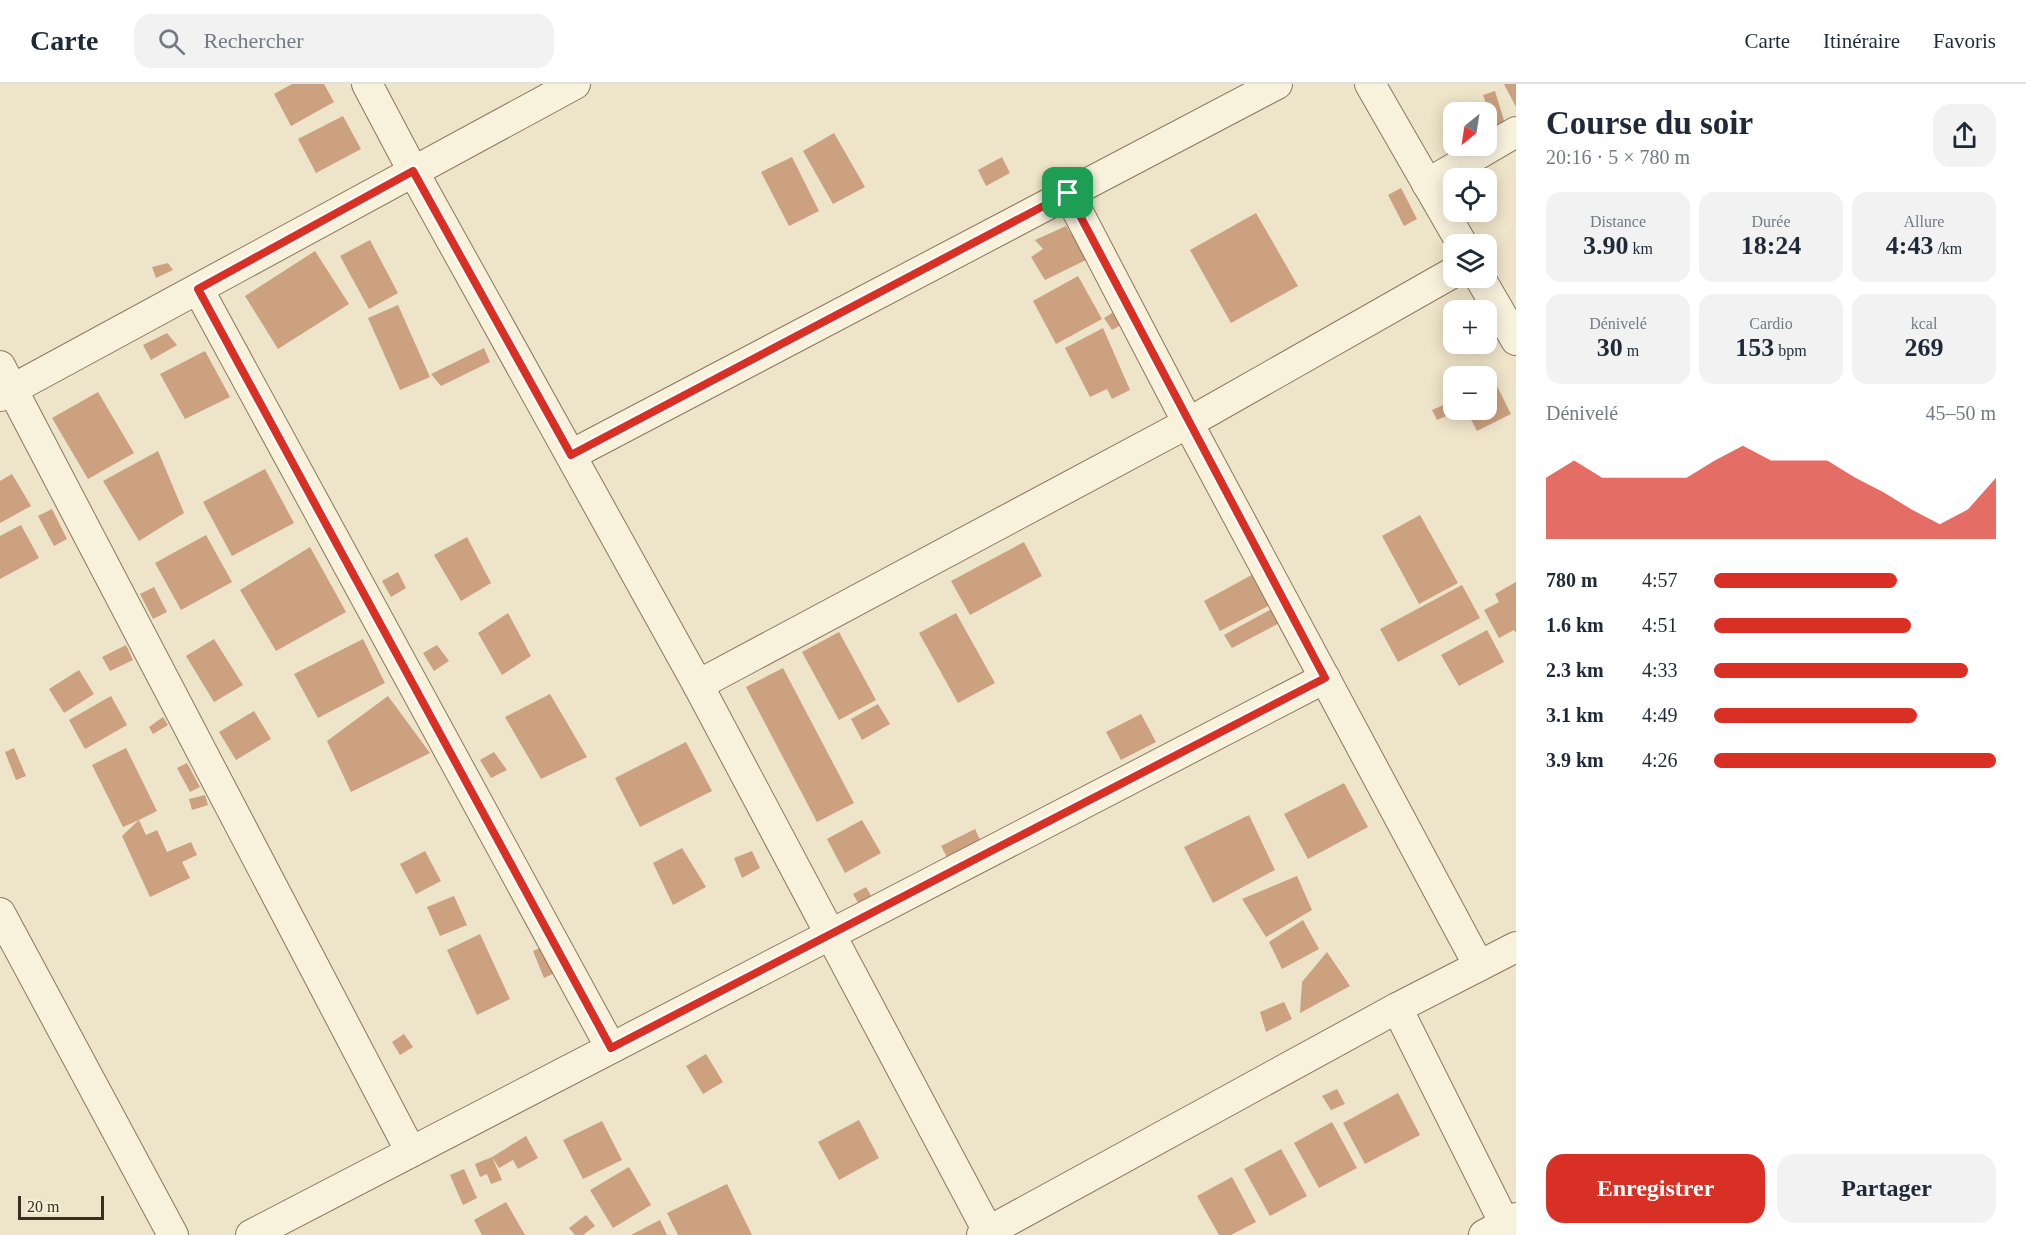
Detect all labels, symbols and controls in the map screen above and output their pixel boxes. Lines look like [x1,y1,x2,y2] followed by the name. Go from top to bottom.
[134,14,554,68] search box
[30,25,98,56] text: Carte
[155,25,188,58] icon: search
[203,28,304,53] text: Rechercher
[1745,29,1790,53] text: Carte
[1823,29,1900,53] text: Itinéraire
[1933,29,1996,53] text: Favoris
[1443,102,1497,156] north arrow
[1443,102,1497,420] map controls
[1933,104,1996,167] button: share
[1546,105,1753,141] text: Course du soir
[1546,146,1690,168] text: 20:16 · 5 × 780 m
[1042,167,1093,218] pin
[1443,168,1497,222] button: locate
[1051,176,1084,209] icon: arrive
[1590,213,1646,230] text: Distance
[1751,213,1791,230] text: Durée
[1904,213,1944,230] text: Allure
[1583,231,1629,260] text: 3.90
[1741,231,1801,260] text: 18:24
[1886,231,1933,260] text: 4:43
[1443,234,1497,288] button: layers
[1629,240,1653,257] text: km
[1933,240,1962,257] text: /km
[1443,300,1497,354] button: +
[1589,315,1647,332] text: Dénivelé
[1749,315,1793,332] text: Cardio
[1911,315,1937,332] text: kcal
[1597,333,1623,362] text: 30
[1735,333,1774,362] text: 153
[1905,333,1944,362] text: 269
[1623,342,1639,359] text: m
[1774,342,1807,359] text: bpm
[1443,366,1497,420] button: −
[1546,402,1618,424] text: Dénivelé
[1925,402,1996,424] text: 45–50 m
[1546,569,1598,591] text: 780 m
[1642,569,1678,591] text: 4:57
[1546,614,1604,636] text: 1.6 km
[1642,614,1678,636] text: 4:51
[1546,659,1604,681] text: 2.3 km
[1642,659,1678,681] text: 4:33
[1546,704,1604,726] text: 3.1 km
[1642,704,1678,726] text: 4:49
[1546,749,1604,771] text: 3.9 km
[1642,749,1678,771] text: 4:26
[1546,1154,1765,1223] button: Enregistrer
[1777,1154,1996,1223] button: Partager
[18,1193,104,1220] scale bar
[27,1198,59,1215] text: 20 m

